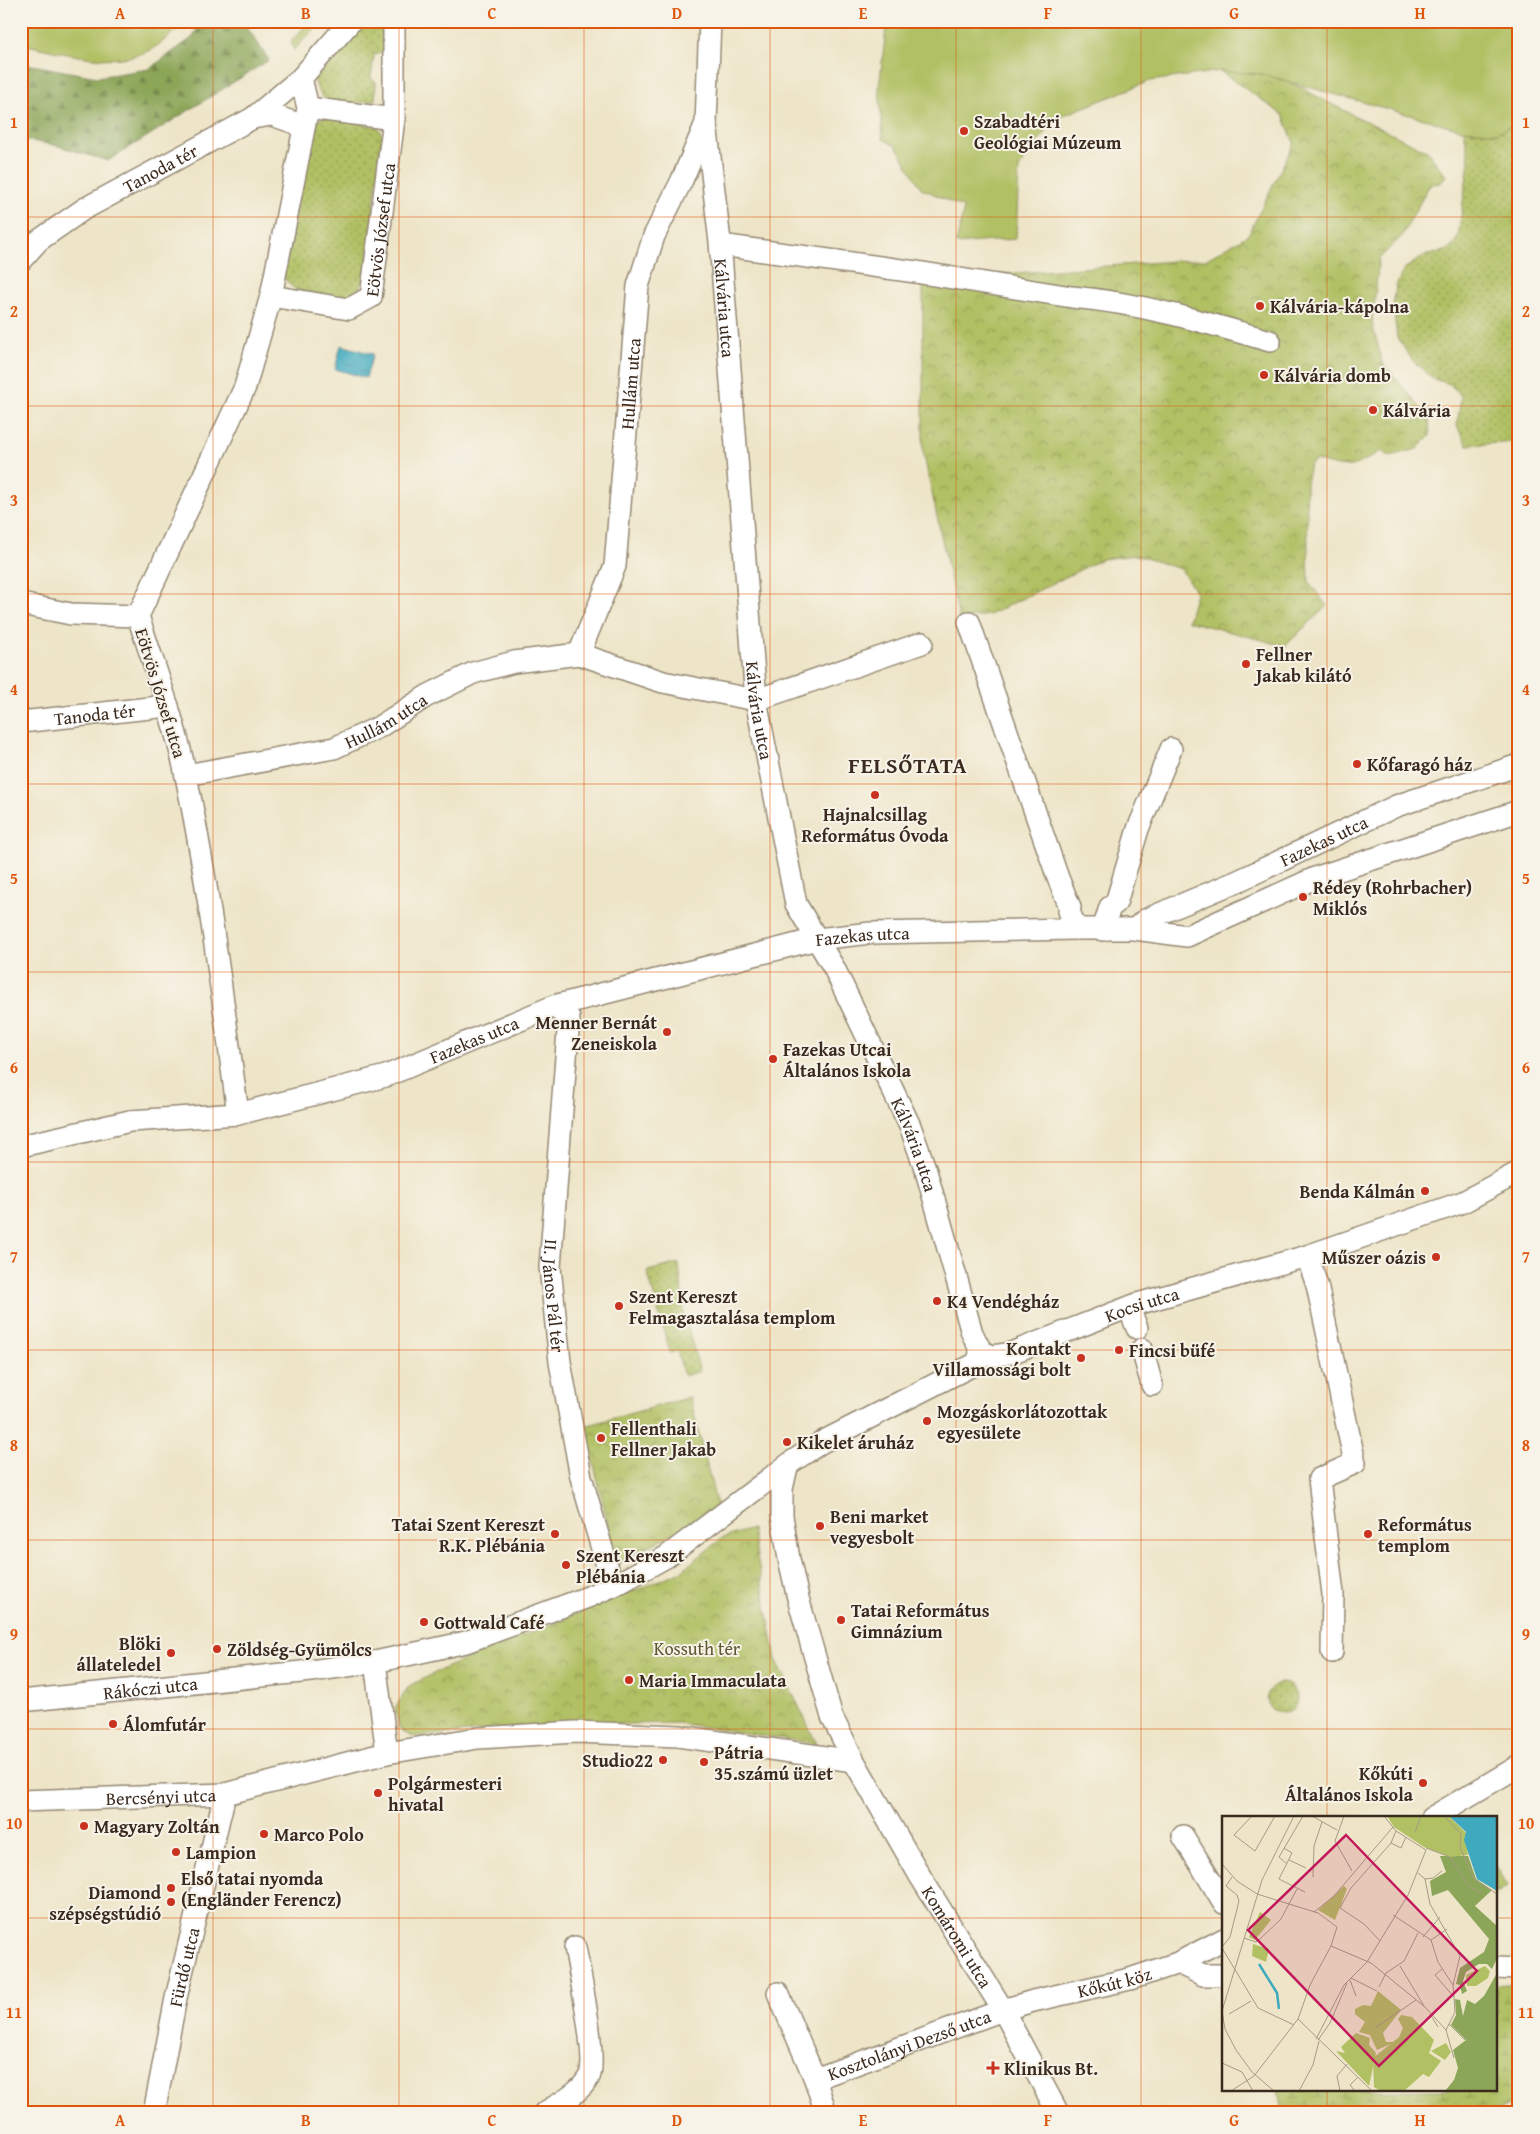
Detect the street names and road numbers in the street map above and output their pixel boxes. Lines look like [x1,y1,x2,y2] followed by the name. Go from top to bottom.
[118,137,203,199] street label: Tanoda tér
[358,161,402,298] street label: Eötvös József utca
[708,257,743,359] street label: Kálvária utca
[613,336,647,430] street label: Hullám utca
[128,625,194,762] street label: Eötvös József utca
[739,660,781,762] street label: Kálvária utca
[340,686,433,755] street label: Hullám utca
[53,696,137,732] street label: Tanoda tér
[1275,808,1372,873] street label: Fazekas utca
[814,919,910,953] street label: Fazekas utca
[425,1009,523,1070] street label: Fazekas utca
[885,1093,945,1195] street label: Kálvária utca
[536,1238,572,1354] street label: II. János Pál tér
[1101,1279,1182,1329] street label: Kocsi utca
[102,1669,199,1706] street label: Rákóczi utca
[105,1781,217,1812] street label: Bercsényi utca
[916,1880,1000,1993] street label: Komáromi utca
[161,1924,206,2009] street label: Fürdő utca
[1075,1959,1155,2004] street label: Kőkút köz
[823,2002,995,2087] street label: Kosztolányi Dezső utca

